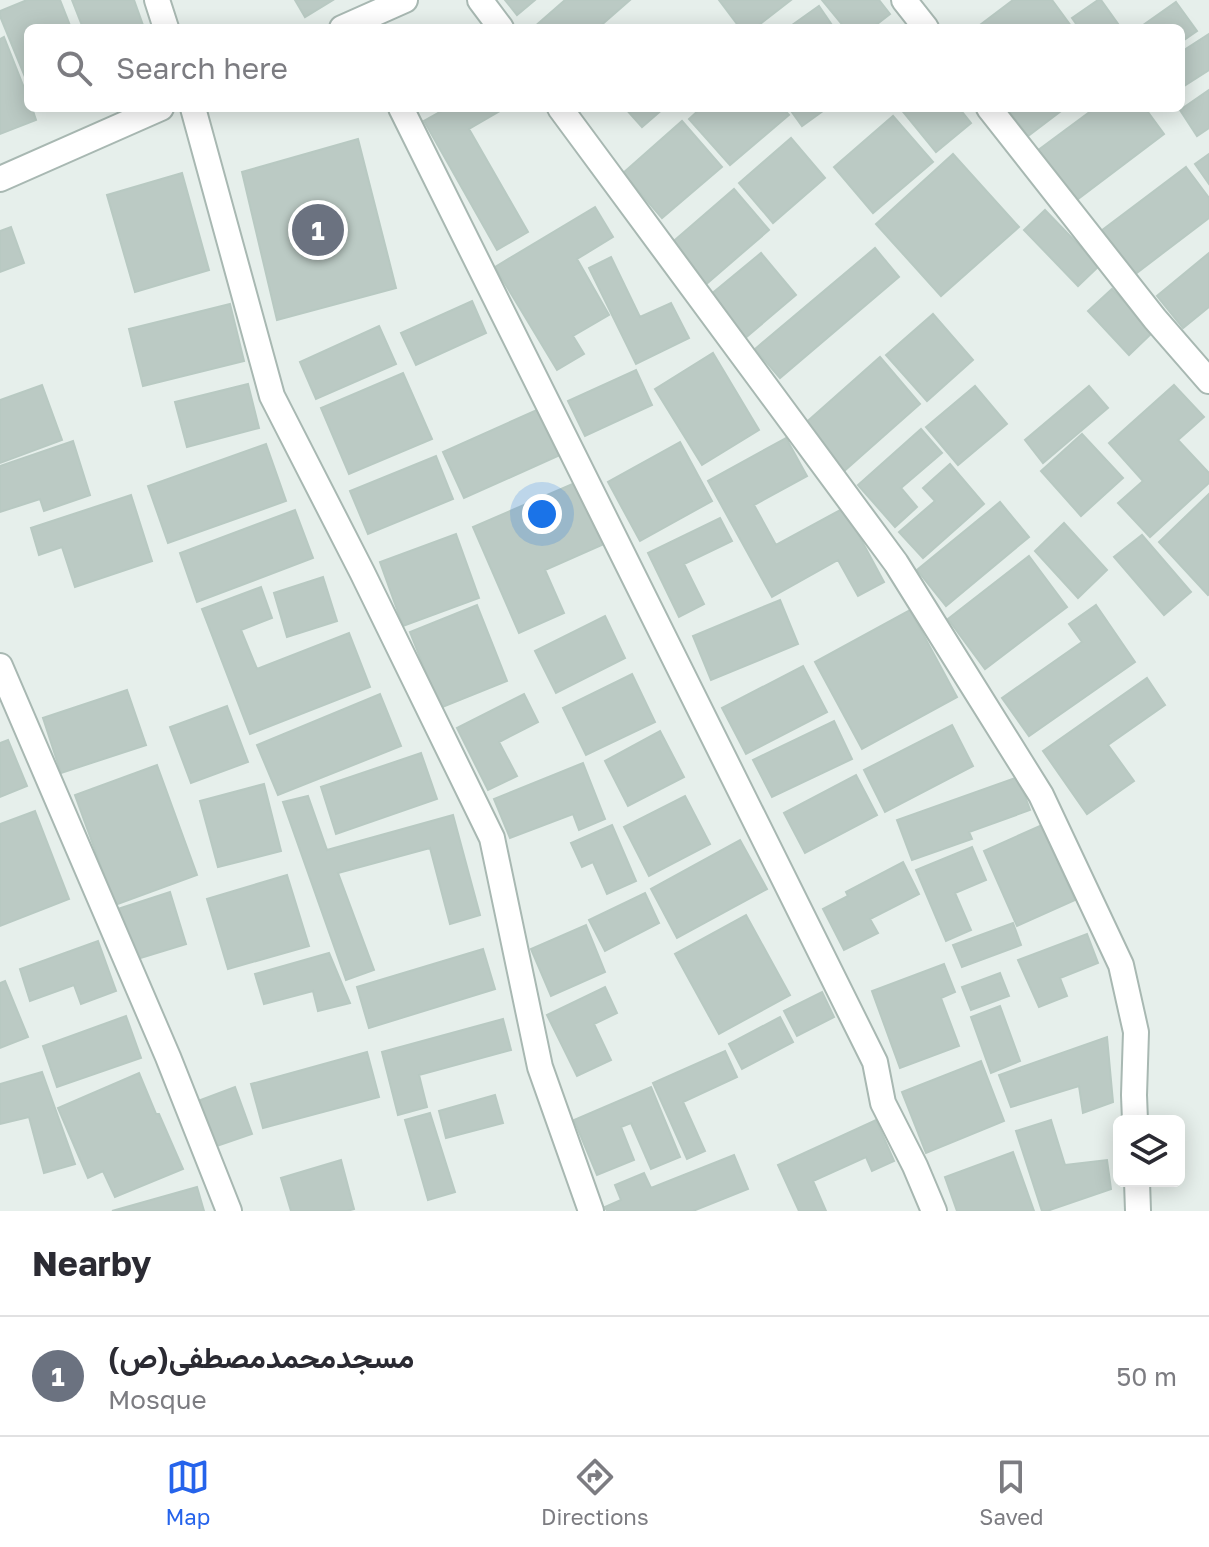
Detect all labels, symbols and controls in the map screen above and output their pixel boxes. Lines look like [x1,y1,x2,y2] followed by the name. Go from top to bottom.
[24,24,1185,112] search box
[52,46,96,90] icon: search
[116,50,288,86] text: Search here
[292,200,344,260] pin: 1
[522,494,562,534] your location
[1113,1115,1185,1187] map controls
[1113,1115,1185,1187] button: layers
[32,1243,152,1283] text: Nearby
[108,1339,414,1375] text: مسجدمحمدمصطفی(ص)
[51,1361,65,1392] text: 1
[1116,1361,1177,1392] text: 50 m
[108,1384,207,1415] text: Mosque
[165,1455,210,1530] tab: Map
[541,1455,649,1530] tab: Directions
[979,1455,1044,1530] tab: Saved

